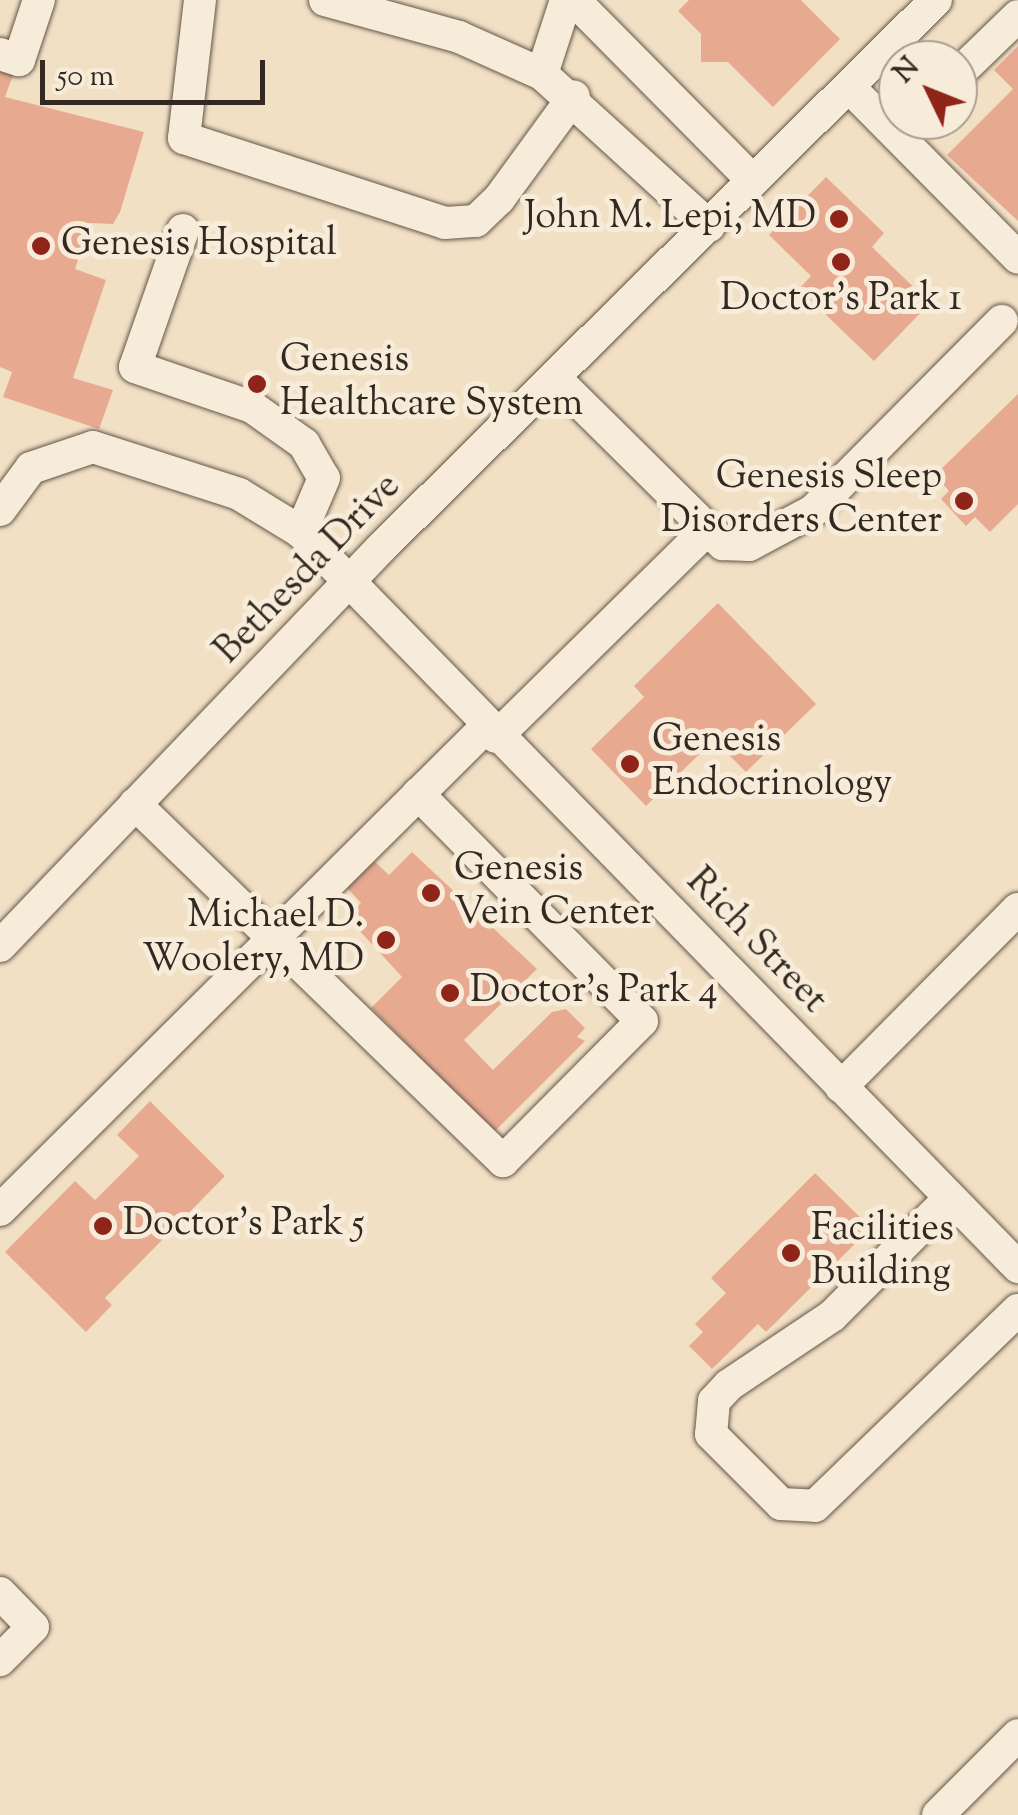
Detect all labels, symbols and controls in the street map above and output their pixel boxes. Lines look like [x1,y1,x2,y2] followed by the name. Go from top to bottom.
[45,40,270,102] scale bar
[878,40,978,140] north arrow
[885,49,930,93] text: N
[57,56,114,99] text: 50 m
[524,196,816,242] place label: John M. Lepi, MD
[826,206,852,232] marker: John M. Lepi, MD
[61,223,337,269] place label: Genesis Hospital
[30,235,52,257] marker: Genesis Hospital
[830,251,852,273] marker: Doctor's Park 1
[720,278,962,324] place label: Doctor's Park 1
[280,339,583,428] place label: Genesis Healthcare System
[244,371,270,397] marker: Genesis Healthcare System
[661,456,942,546] place label: Genesis Sleep Disorders Center
[207,465,411,675] street label: Bethesda Drive
[951,488,977,514] marker: Genesis Sleep Disorders Center
[652,719,892,808] place label: Genesis Endocrinology
[617,751,643,777] marker: Genesis Endocrinology
[454,848,654,938] place label: Genesis Vein Center
[675,860,835,1024] street label: Rich Street
[418,880,444,906] marker: Genesis Vein Center
[142,895,364,984] place label: Michael D. Woolery, MD
[373,927,399,953] marker: Michael D. Woolery, MD
[470,970,718,1016] place label: Doctor's Park 4
[439,982,461,1004] marker: Doctor's Park 4
[123,1203,365,1249] place label: Doctor's Park 5
[811,1208,954,1298] place label: Facilities Building
[92,1215,114,1237] marker: Doctor's Park 5
[780,1242,802,1264] marker: Facilities Building

